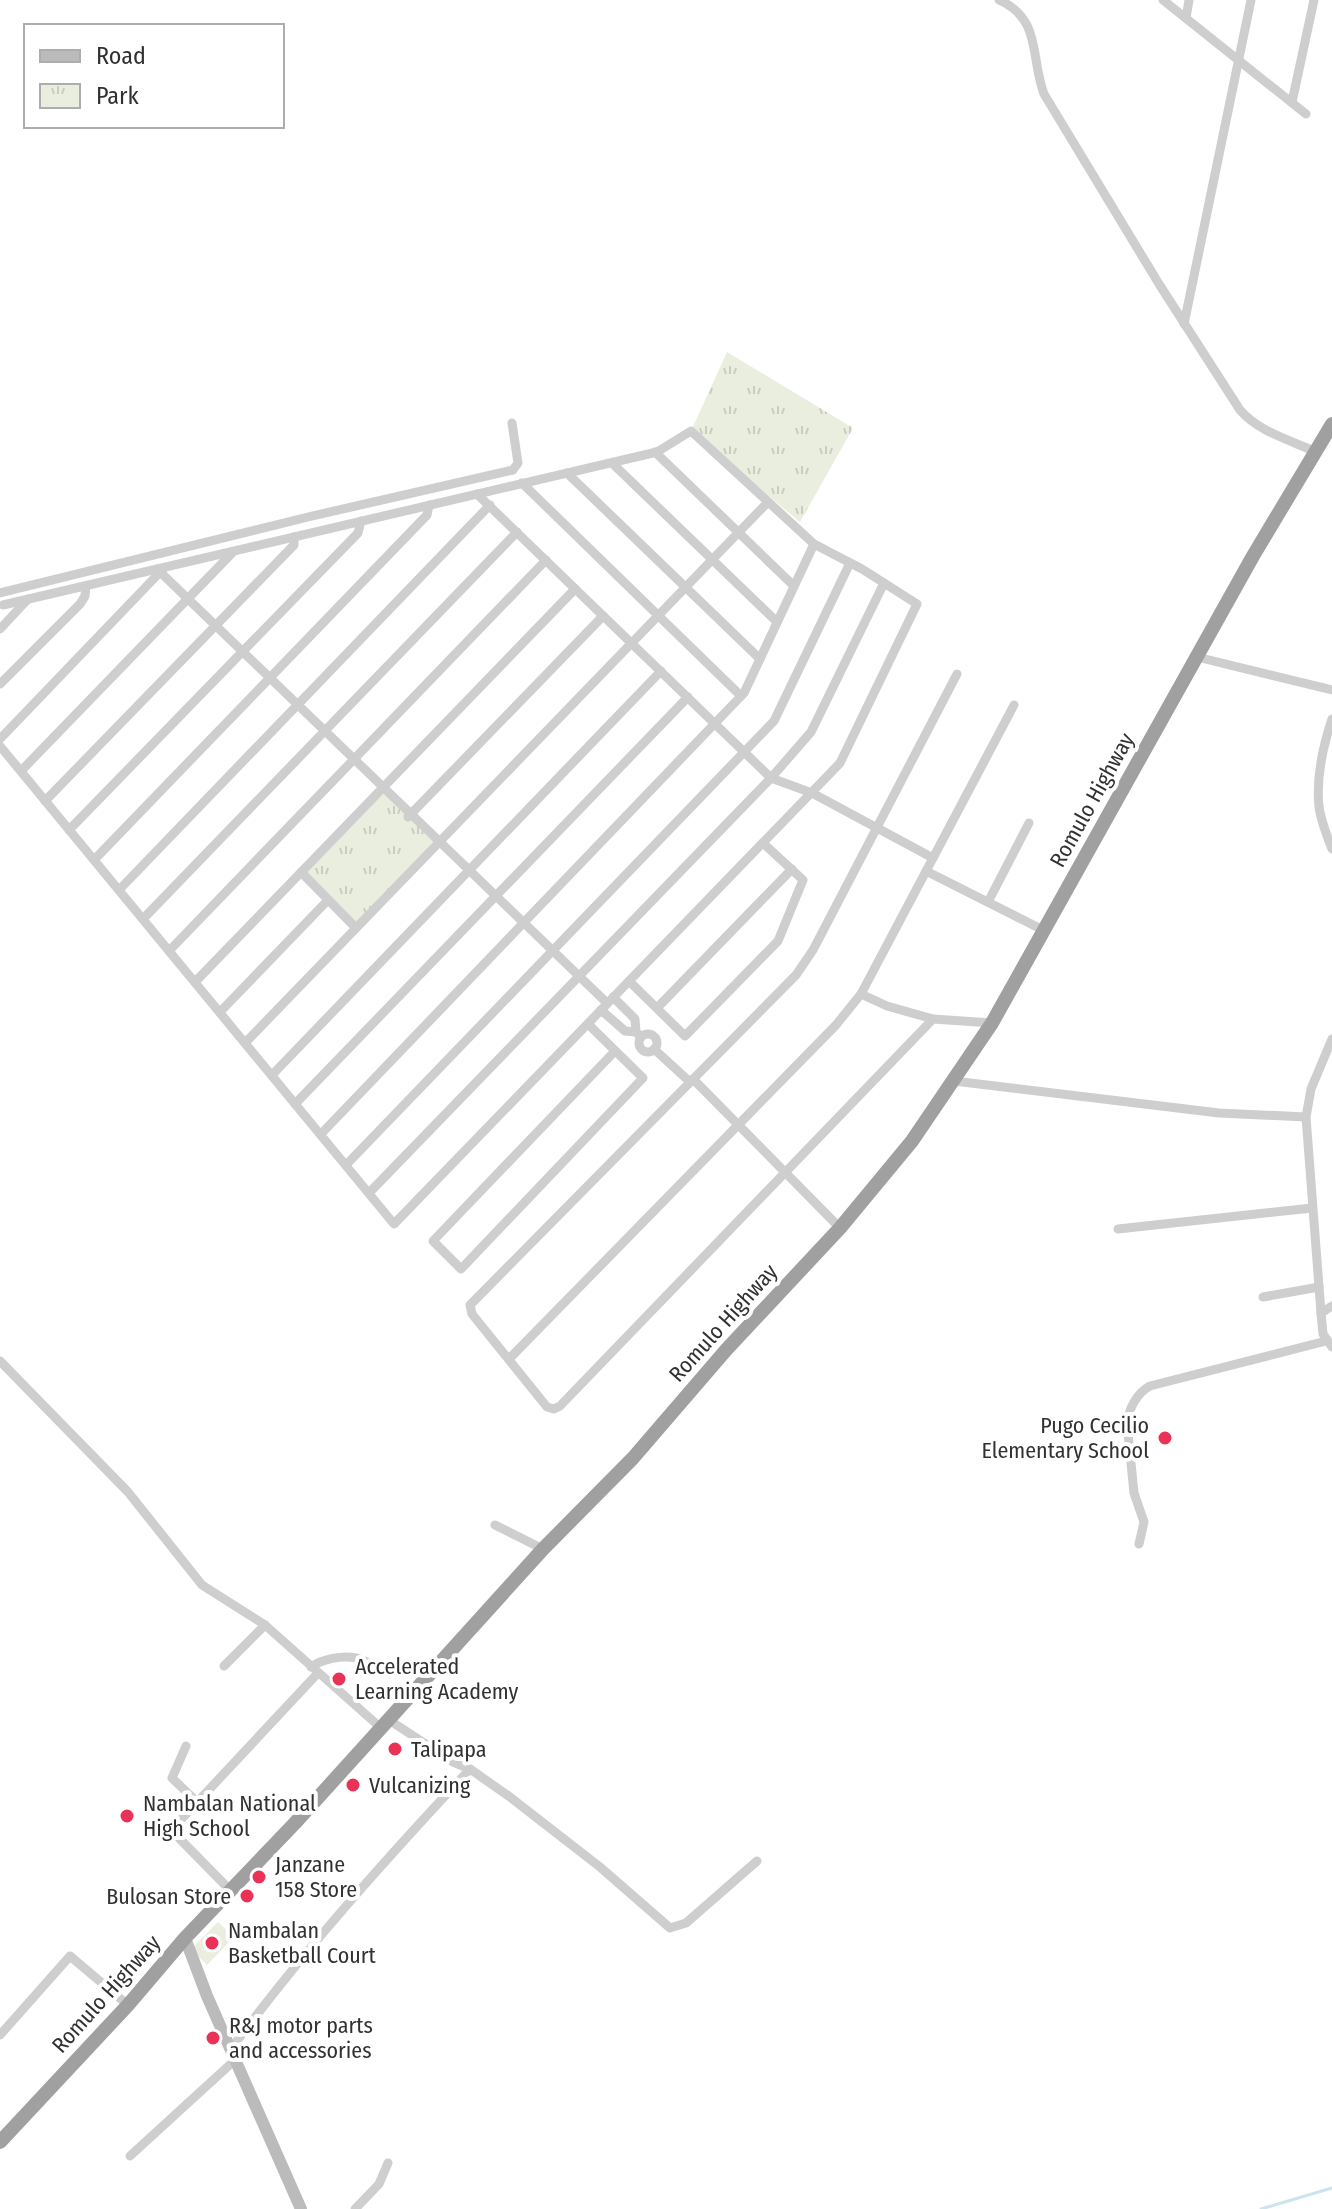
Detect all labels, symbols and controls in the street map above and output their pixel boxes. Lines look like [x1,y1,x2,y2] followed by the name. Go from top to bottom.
[24,24,284,128] legend
[96,42,146,70] text: Road
[96,82,139,110] text: Park
[1044,728,1140,872] street label: Romulo Highway
[663,1258,783,1388] street label: Romulo Highway
[982,1412,1149,1464] place label: Pugo Cecilio Elementary School
[1156,1429,1174,1447] marker: Pugo Cecilio Elementary School
[355,1653,519,1705] place label: Accelerated Learning Academy
[330,1670,348,1688] marker: Accelerated Learning Academy
[411,1736,487,1763] place label: Talipapa
[386,1740,404,1758] marker: Talipapa
[369,1772,471,1799] place label: Vulcanizing
[344,1776,362,1794] marker: Vulcanizing
[143,1790,316,1842] place label: Nambalan National High School
[118,1807,136,1825] marker: Nambalan National High School
[275,1851,357,1903] place label: Janzane 158 Store
[250,1868,268,1886] marker: Janzane 158 Store
[106,1883,231,1910] place label: Bulosan Store
[238,1887,256,1905] marker: Bulosan Store
[228,1917,377,1969] place label: Nambalan Basketball Court
[46,1929,166,2059] street label: Romulo Highway
[203,1934,221,1952] marker: Nambalan Basketball Court
[229,2012,373,2064] place label: R&J motor parts and accessories
[204,2029,222,2047] marker: R&J motor parts and accessories

